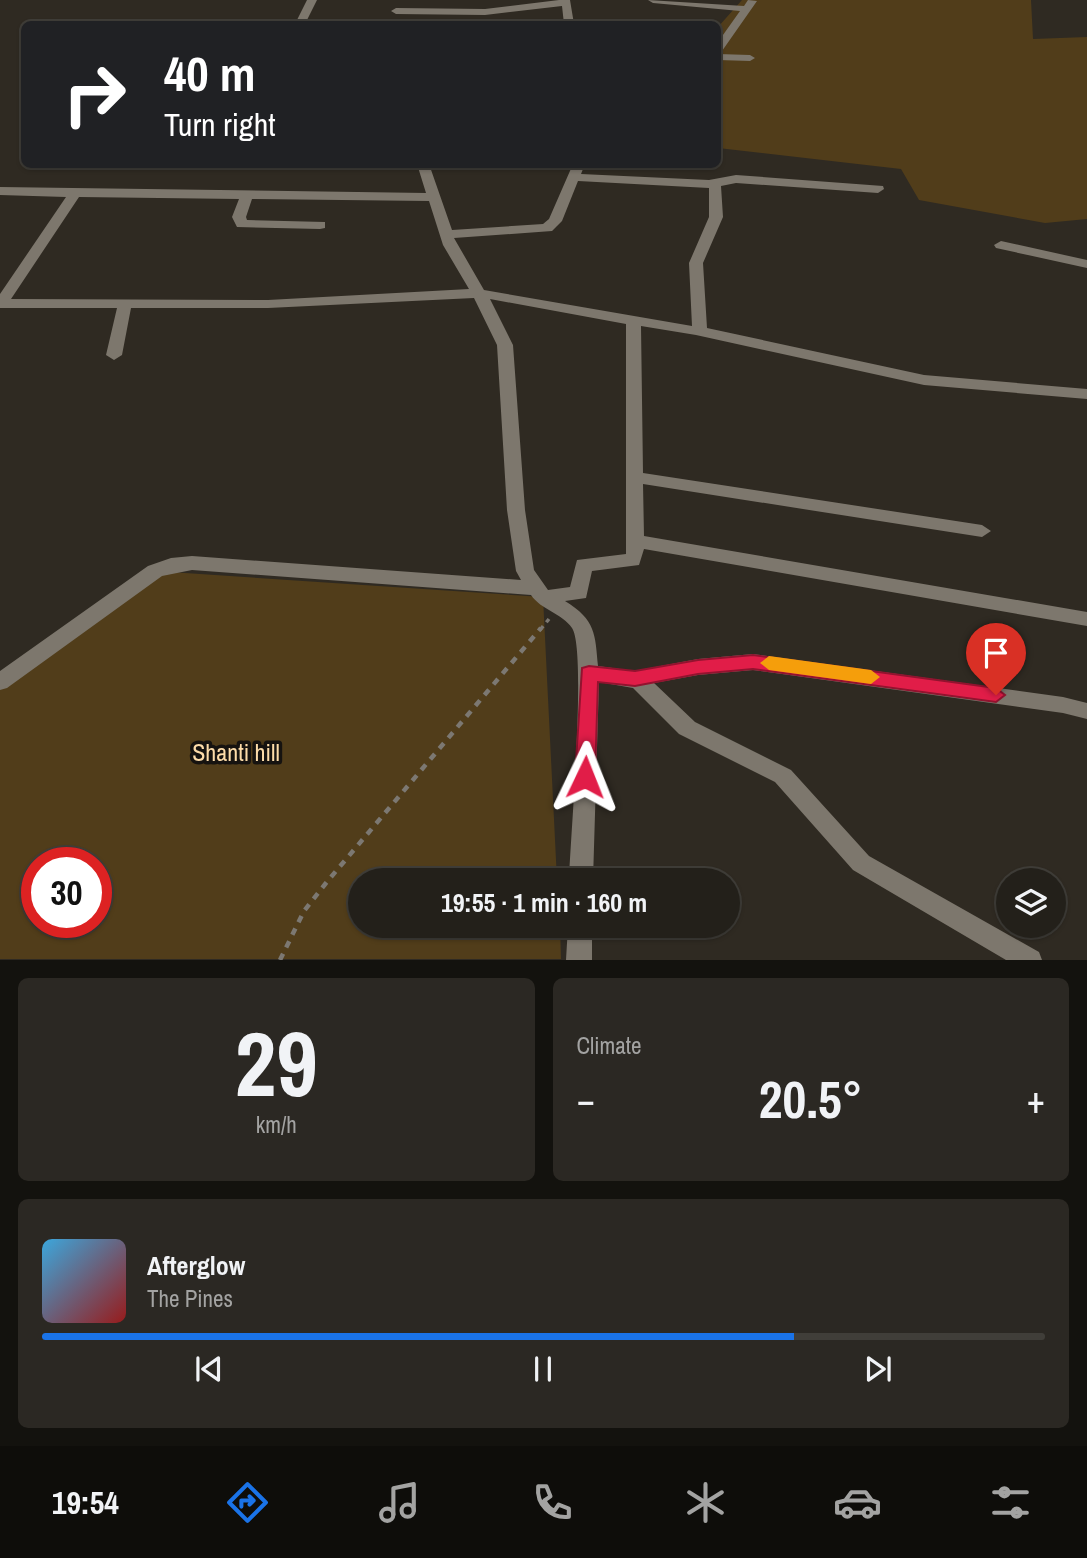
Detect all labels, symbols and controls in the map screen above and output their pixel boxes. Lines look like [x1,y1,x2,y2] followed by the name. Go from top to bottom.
[164,40,256,106] text: 40 m
[49,49,140,140] icon: right
[164,103,276,146] text: Turn right
[966,623,1026,695] pin
[977,634,1015,672] icon: arrive
[192,736,280,768] park label: Shanti hill
[548,740,622,814] position arrow
[21,847,112,938] speed limit sign: 30
[996,868,1066,938] map controls
[996,868,1066,938] button: layers
[441,885,647,920] text: 19:55 · 1 min · 160 m
[235,1002,318,1124] text: 29
[577,1030,641,1061] text: Climate
[759,1064,863,1134] text: 20.5°
[577,1074,595,1125] text: −
[1027,1074,1045,1125] text: +
[256,1109,297,1140] text: km/h
[147,1248,245,1283] text: Afterglow
[147,1283,233,1314] text: The Pines
[190,1350,228,1388] icon: previous
[524,1350,562,1388] icon: pause
[859,1350,897,1388] icon: next
[223,1478,272,1527] icon: directions
[375,1478,424,1527] icon: music
[528,1478,577,1527] icon: phone
[681,1478,730,1527] icon: climate
[833,1478,882,1527] icon: car
[986,1478,1035,1527] icon: filters
[52,1481,119,1524] text: 19:54

